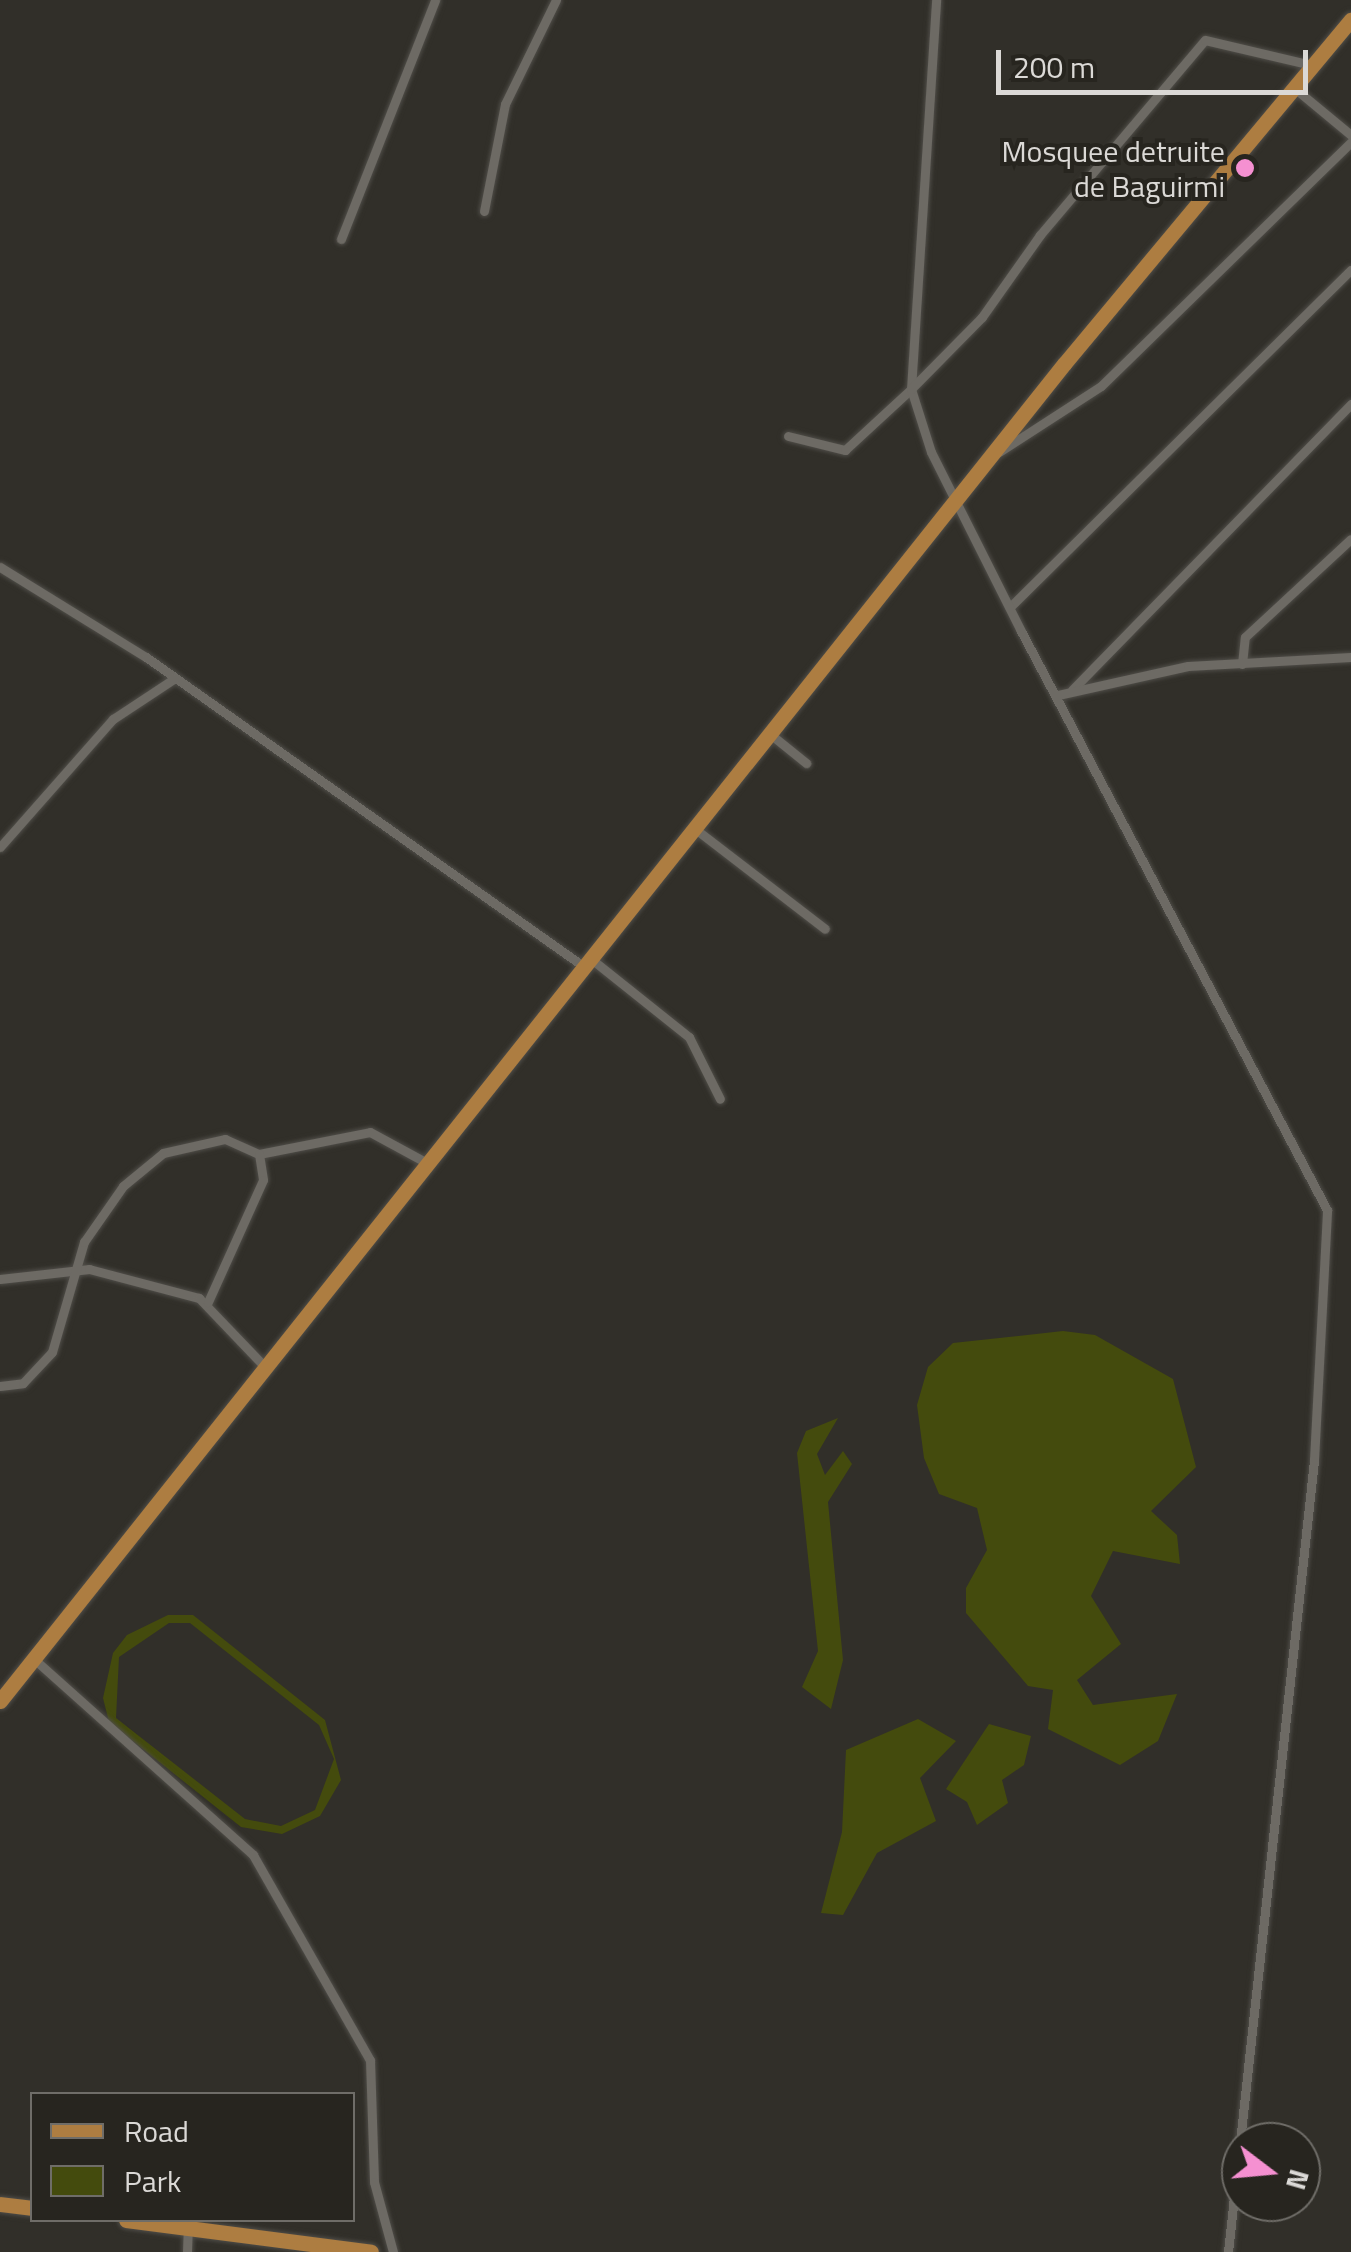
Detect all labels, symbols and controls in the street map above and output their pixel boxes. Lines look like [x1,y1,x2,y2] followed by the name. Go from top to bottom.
[1001,30,1314,92] scale bar
[1013,44,1095,90] text: 200 m
[1002,133,1225,204] place label: Mosquee detruite de Baguirmi
[1234,157,1256,179] marker: Mosquee detruite de Baguirmi
[30,2092,355,2222] legend
[124,2108,189,2154] text: Road
[1221,2122,1321,2222] north arrow
[124,2158,181,2204] text: Park
[1275,2165,1322,2195] text: N

